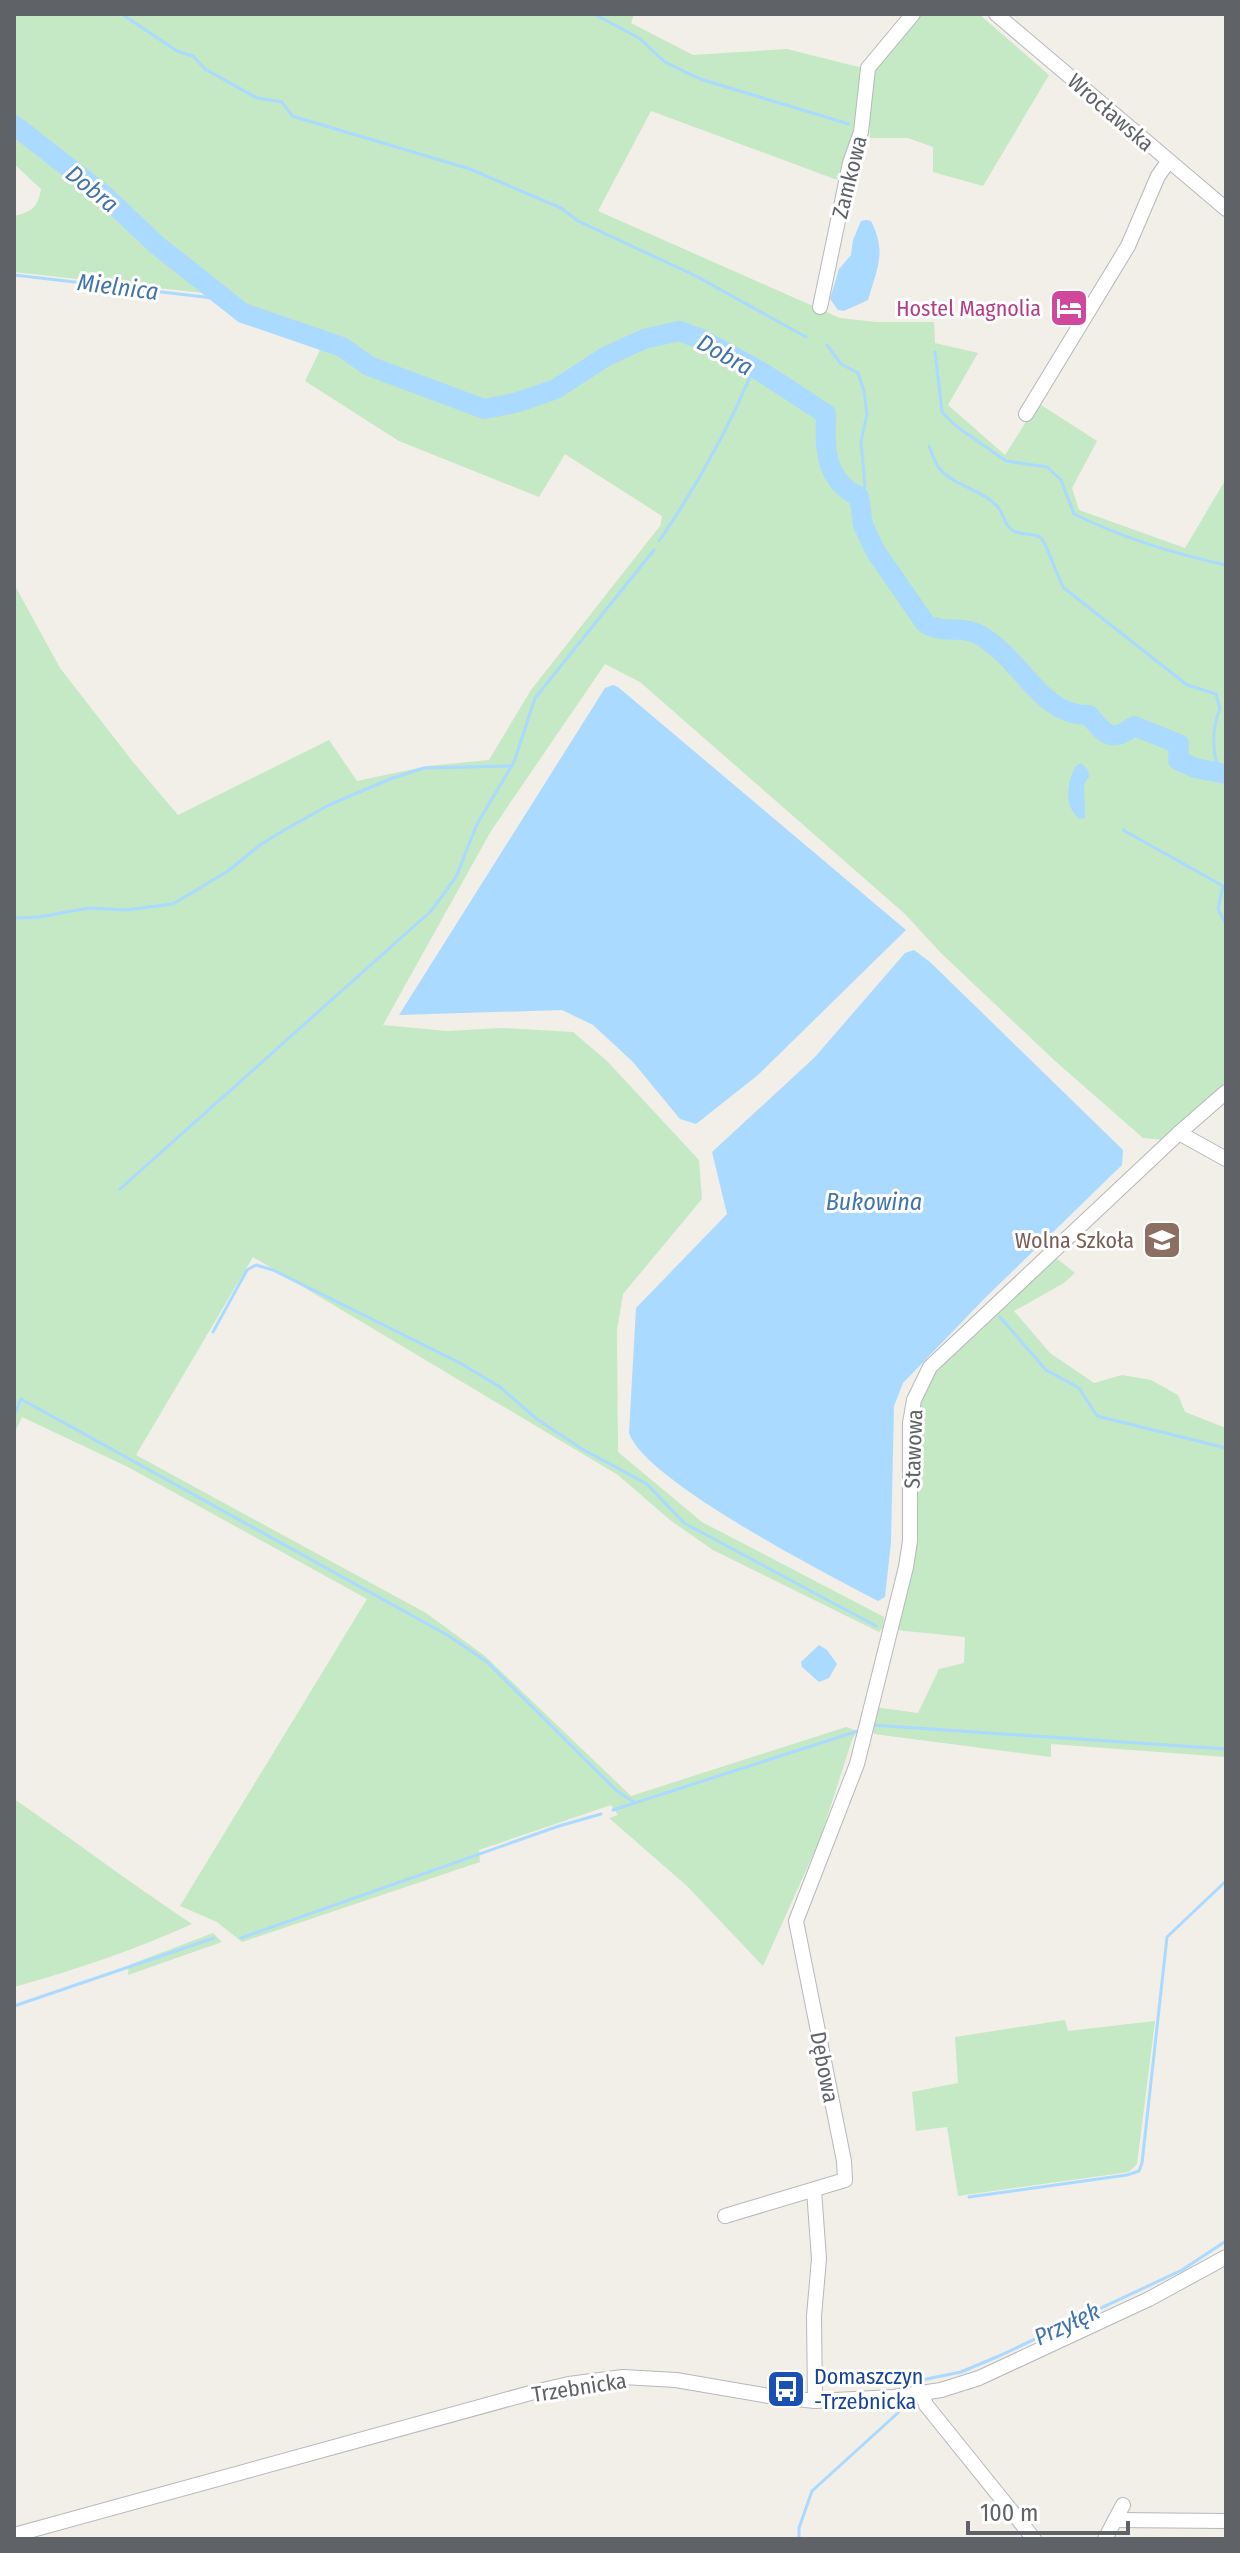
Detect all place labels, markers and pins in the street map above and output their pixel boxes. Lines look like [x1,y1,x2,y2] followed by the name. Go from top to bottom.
[1048,287,1090,329] hotel icon: Hostel Magnolia
[896,295,1041,322] place label: Hostel Magnolia
[1141,1219,1183,1261] school or university icon: Wolna Szkoła
[1015,1227,1134,1254] place label: Wolna Szkoła
[814,2363,923,2415] place label: Domaszczyn -Trzebnicka
[765,2368,807,2410] bus stop icon: Domaszczyn -Trzebnicka

